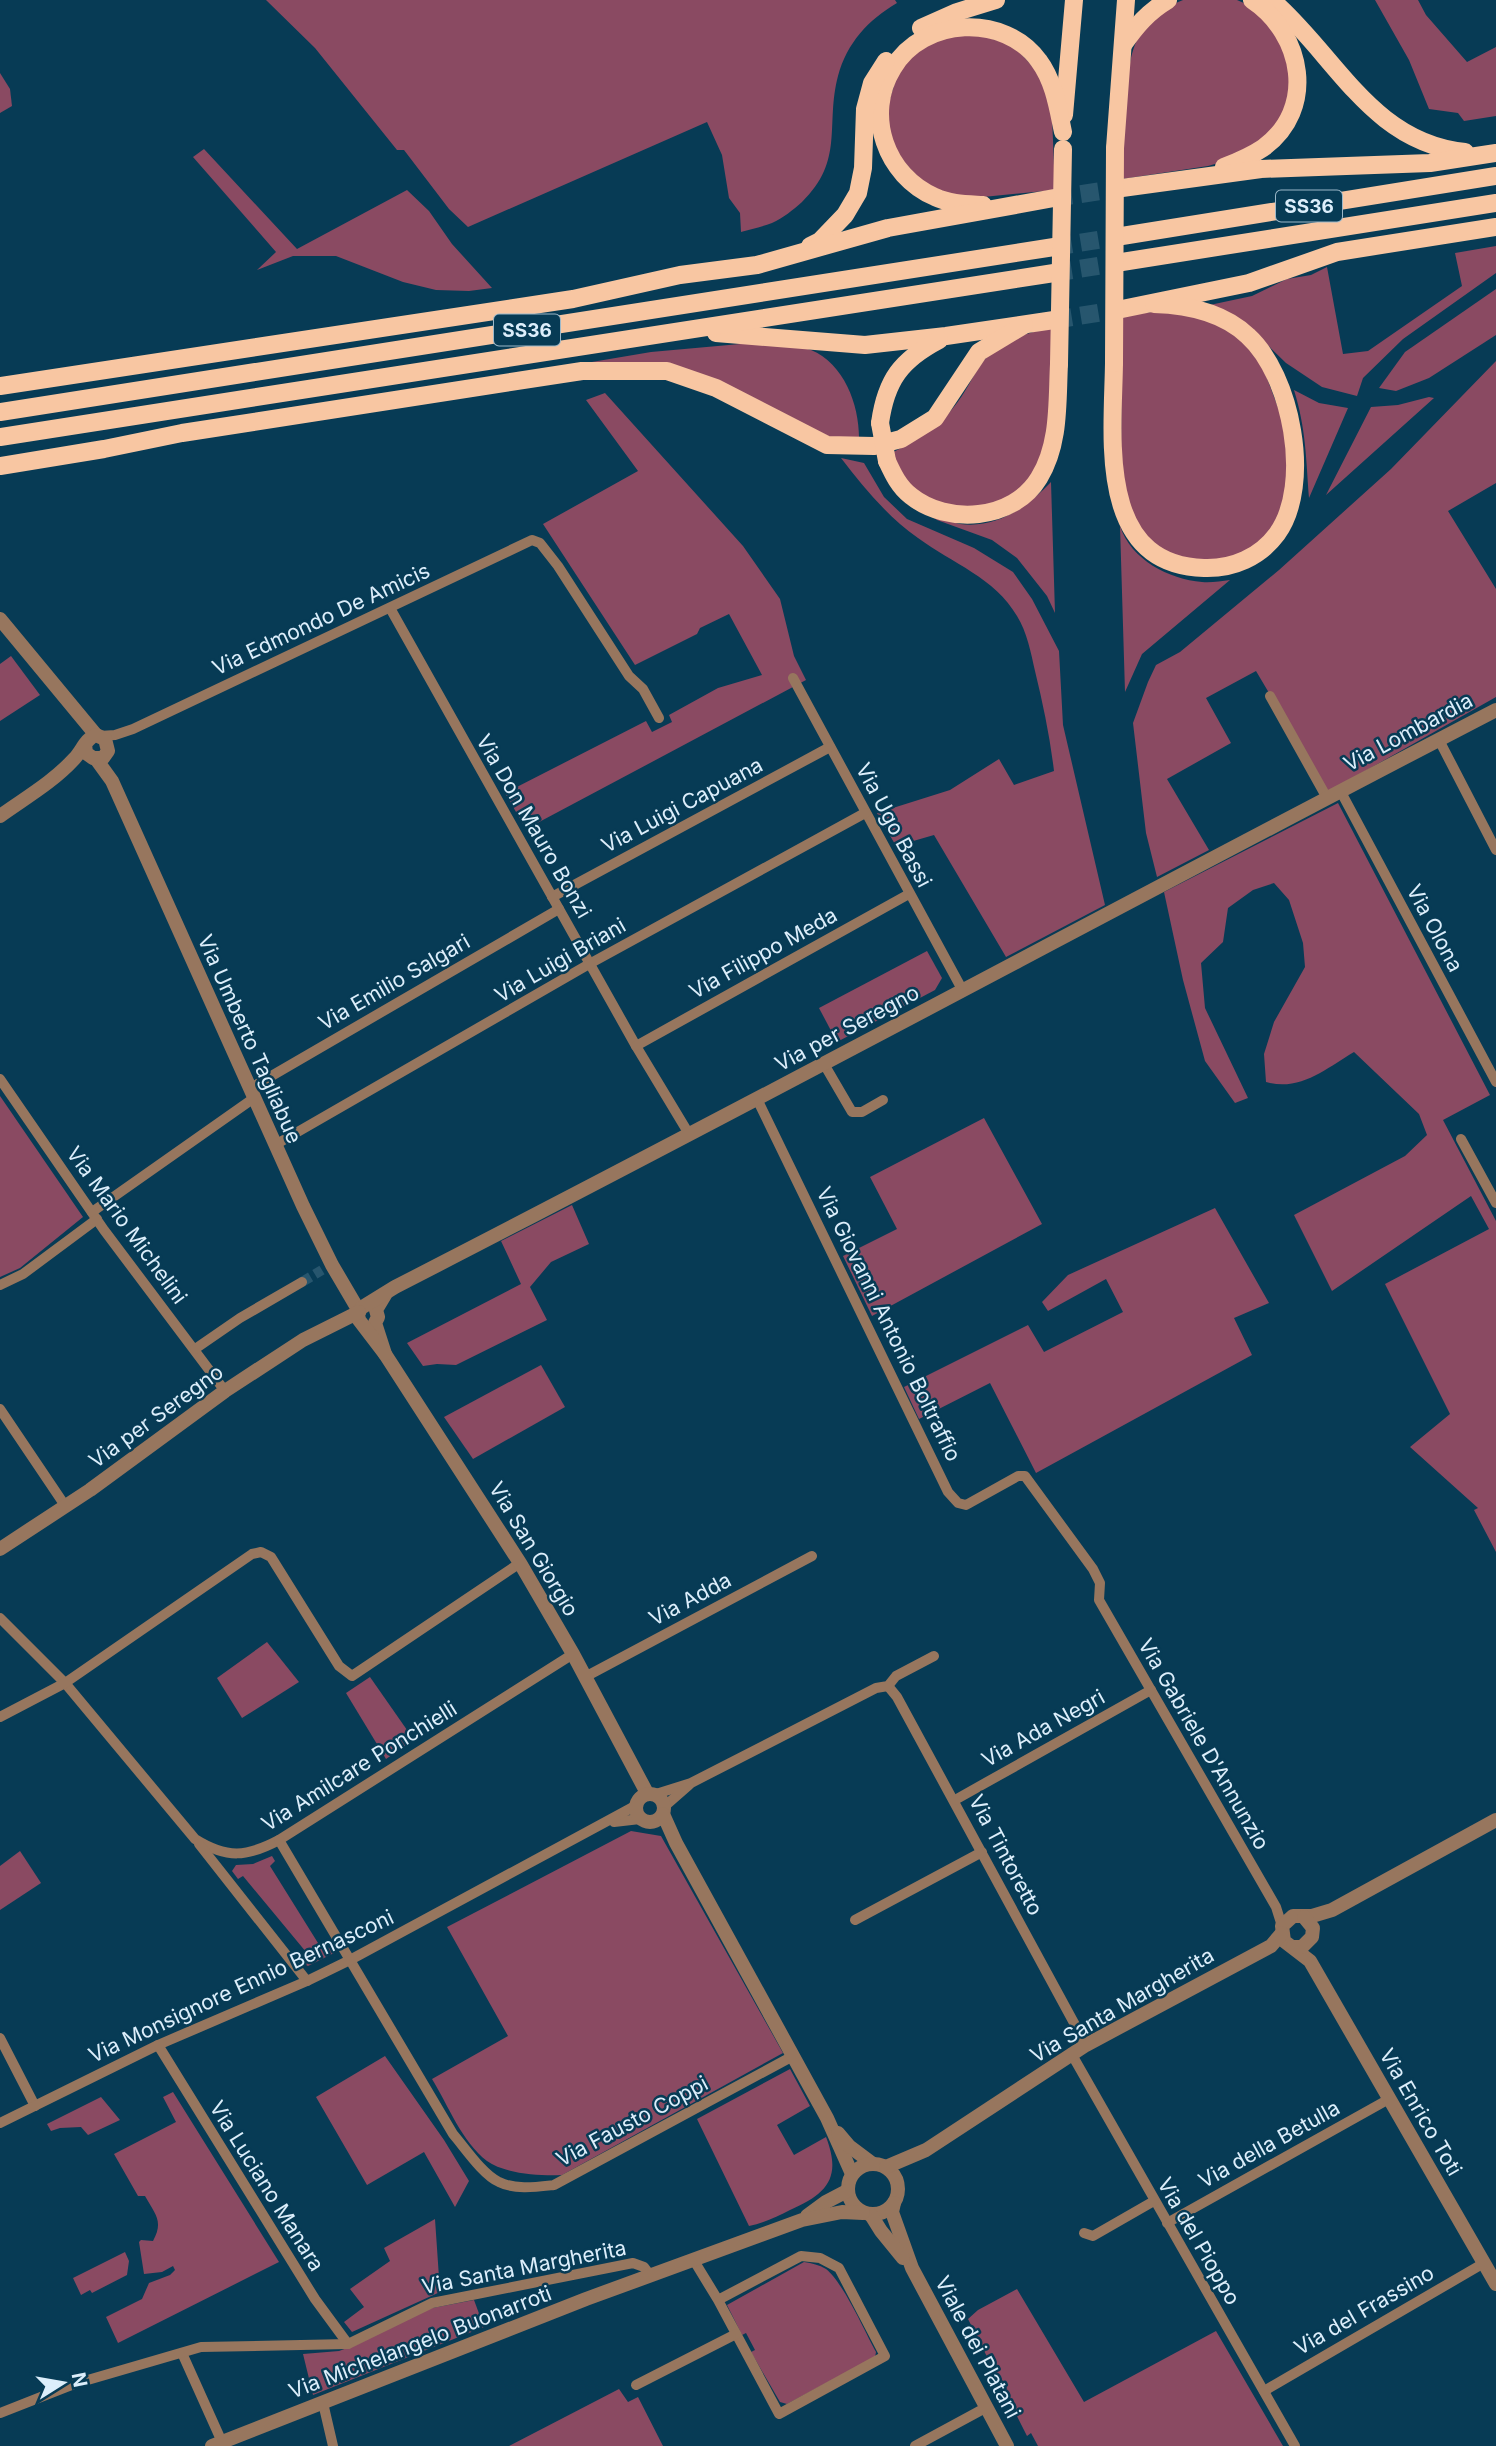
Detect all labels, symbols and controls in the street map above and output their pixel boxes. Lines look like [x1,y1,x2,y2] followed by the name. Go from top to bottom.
[1276,190,1342,222] road number: SS36
[494,314,560,346] road number: SS36
[208,558,434,680] street label: Via Edmondo De Amicis
[1339,688,1477,776] street label: Via Lombardia
[471,730,597,922] street label: Via Don Mauro Bonzi
[597,752,767,858] street label: Via Luigi Capuana
[851,759,937,891] street label: Via Ugo Bassi
[1402,880,1468,976] street label: Via Olona
[685,902,841,1004] street label: Via Filippo Meda
[490,912,630,1008] street label: Via Luigi Briani
[314,929,474,1035] street label: Via Emilio Salgari
[193,931,307,1147] street label: Via Umberto Tagliabue
[771,980,923,1076] street label: Via per Seregno
[62,1142,192,1308] street label: Via Mario Michelini
[811,1183,967,1465] street label: Via Giovanni Antonio Boltraffio
[84,1359,228,1473] street label: Via per Seregno
[484,1477,584,1621] street label: Via San Giorgio
[645,1567,735,1631] street label: Via Adda
[1133,1634,1275,1854] street label: Via Gabriele D'Annunzio
[977,1684,1109,1772] street label: Via Ada Negri
[257,1696,461,1836] street label: Via Amilcare Ponchielli
[964,1790,1048,1920] street label: Via Tintoretto
[85,1904,397,2068] street label: Via Monsignore Ennio Bernasconi
[1026,1942,1218,2068] street label: Via Santa Margherita
[1375,2044,1467,2180] street label: Via Enrico Toti
[552,2070,712,2172] street label: Via Fausto Coppi
[1194,2095,1344,2193] street label: Via della Betulla
[204,2096,330,2276] street label: Via Luciano Manara
[1152,2173,1246,2309] street label: Via del Pioppo
[420,2235,628,2299] street label: Via Santa Margherita
[1290,2260,1438,2360] street label: Via del Frassino
[930,2272,1026,2422] street label: Viale dei Platani
[285,2280,555,2404] street label: Via Michelangelo Buonarroti
[28,2348,98,2418] north arrow
[67,2371,92,2389] text: N

